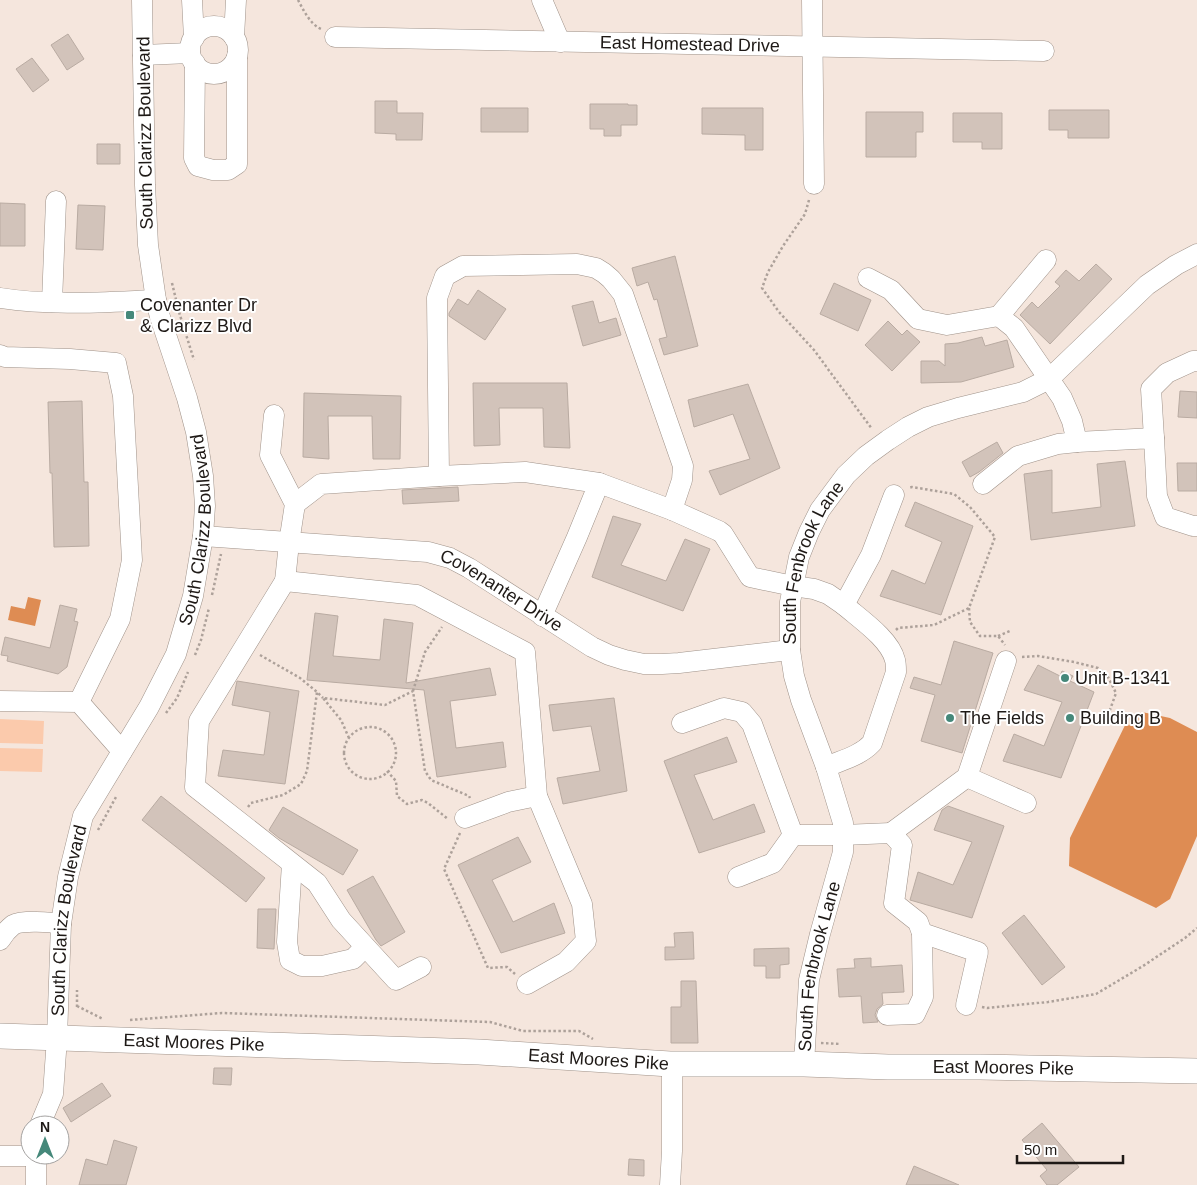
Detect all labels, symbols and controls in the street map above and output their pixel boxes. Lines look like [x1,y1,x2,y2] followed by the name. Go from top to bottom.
[600,32,780,56] street label: East Homestead Drive
[133,36,157,230] street label: South Clarizz Boulevard
[140,295,257,336] place label: Covenanter Dr & Clarizz Blvd
[124,309,136,321] marker: Covenanter Dr & Clarizz Blvd
[175,433,215,628] street label: South Clarizz Boulevard
[780,477,848,645] street label: South Fenbrook Lane
[438,546,566,635] street label: Covenanter Drive
[1075,668,1170,688] place label: Unit B-1341
[1059,672,1071,684] marker: Unit B-1341
[960,708,1044,728] place label: The Fields
[1080,708,1161,728] place label: Building B
[944,712,956,724] marker: The Fields
[1064,712,1076,724] marker: Building B
[48,823,90,1017] street label: South Clarizz Boulevard
[795,879,844,1052] street label: South Fenbrook Lane
[123,1030,265,1055] street label: East Moores Pike
[527,1045,670,1074] street label: East Moores Pike
[933,1057,1074,1079] street label: East Moores Pike
[20,1115,70,1165] north arrow
[40,1119,50,1135] text: N
[1017,1132,1123,1164] scale bar
[1024,1141,1057,1158] text: 50 m

